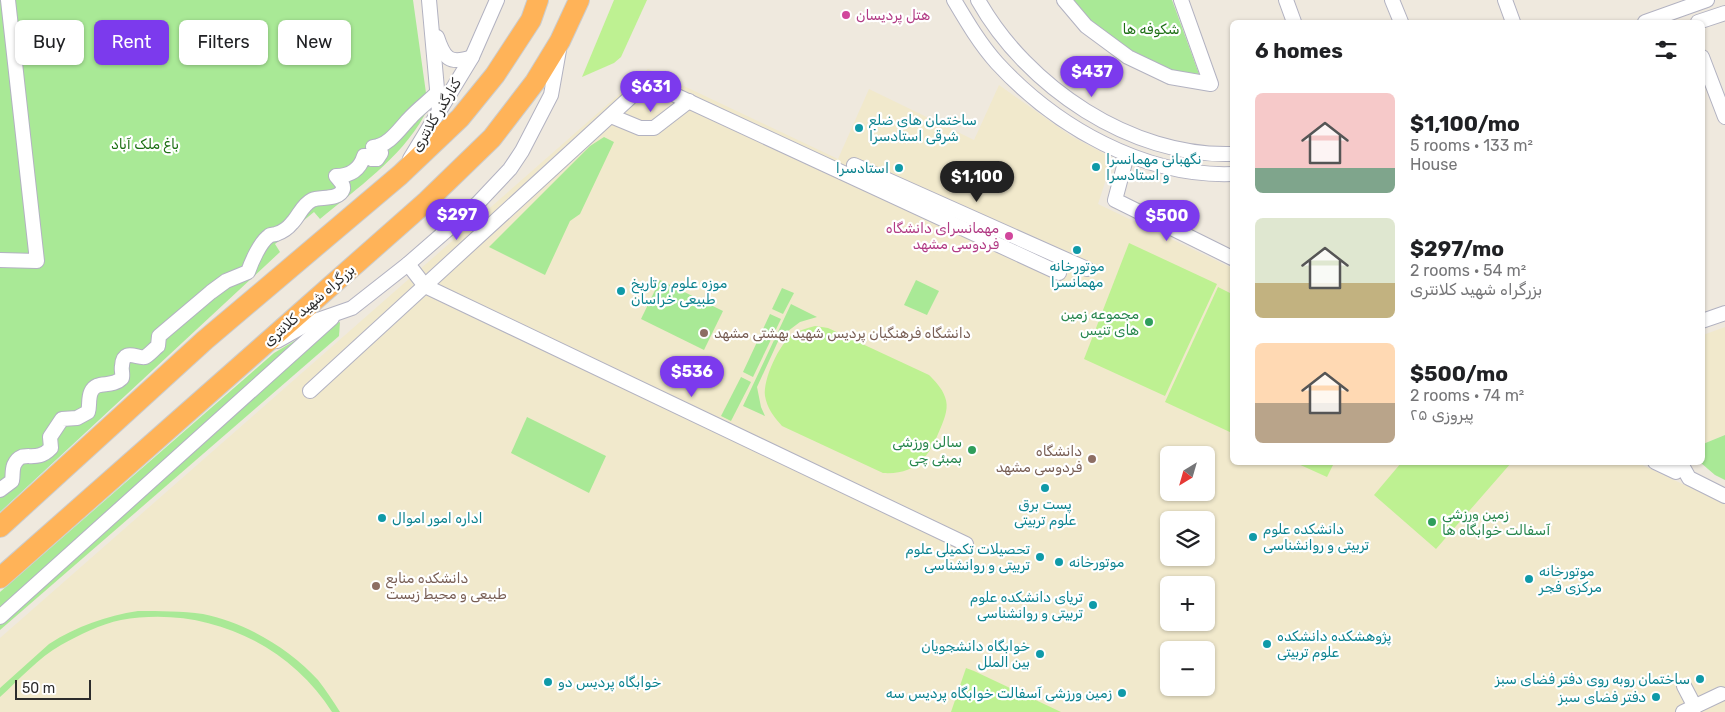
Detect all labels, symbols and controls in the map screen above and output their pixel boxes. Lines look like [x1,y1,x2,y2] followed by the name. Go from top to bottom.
[856,7,930,25] place label: هتل پردیسان
[840,9,852,21] marker: هتل پردیسان
[15,20,84,65] chip: Buy
[94,20,169,65] chip: Rent
[179,20,268,65] chip: Filters
[278,20,351,65] chip: New
[1122,21,1180,38] park label: شکوفه ها
[1652,36,1680,64] icon: filters
[1255,38,1343,63] text: 6 homes
[1062,56,1122,98] pin: $437
[1071,62,1113,81] text: $437
[621,70,681,113] pin: $631
[408,75,465,155] street label: کنارگذر کلانتری
[631,77,671,96] text: $631
[1410,111,1520,136] text: $1,100/mo
[869,112,977,145] place label: ساختمان های ضلع شرقی استادسرا
[1295,113,1355,173] icon: home
[853,122,865,134] marker: ساختمان های ضلع شرقی استادسرا
[111,136,179,154] park label: باغ ملک آباد
[1410,136,1533,155] text: 5 rooms · 133 m²
[1106,151,1202,184] place label: نگهبانی مهمانسرا و استادسرا
[1410,155,1457,174] text: House
[836,160,889,177] place label: استادسرا
[936,160,1018,203] pin: $1,100
[1090,161,1102,173] marker: نگهبانی مهمانسرا و استادسرا
[893,162,905,174] marker: استادسرا
[951,167,1003,186] text: $1,100
[427,198,487,241] pin: $297
[1137,200,1197,242] pin: $500
[437,205,477,224] text: $297
[1146,206,1188,225] text: $500
[886,220,999,253] place label: مهمانسرای دانشگاه فردوسی مشهد
[1003,230,1015,242] marker: مهمانسرای دانشگاه فردوسی مشهد
[1410,236,1504,261] text: $297/mo
[1295,238,1355,298] icon: home
[1071,244,1083,256] marker: موتورخانه مهمانسرا
[1049,258,1105,291] place label: موتورخانه مهمانسرا
[260,261,359,350] street label: بزرگراه شهید کلانتری
[1410,261,1526,280] text: 2 rooms · 54 m²
[631,275,728,308] place label: موزه علوم و تاریخ طبیعی خراسان
[1410,280,1542,299] text: بزرگراه شهید کلانتری
[615,285,627,297] marker: موزه علوم و تاریخ طبیعی خراسان
[1061,306,1139,339] place label: مجموعه زمین های تنیس
[1143,316,1155,328] marker: مجموعه زمین های تنیس
[714,325,971,343] place label: دانشگاه فرهنگیان پردیس شهید بهشتی مشهد
[698,327,710,339] marker: دانشگاه فرهنگیان پردیس شهید بهشتی مشهد
[662,356,722,398] pin: $536
[1410,361,1508,386] text: $500/mo
[671,362,713,381] text: $536
[1295,363,1355,423] icon: home
[1410,386,1524,405] text: 2 rooms · 74 m²
[1410,405,1474,424] text: پیروزی ۲۵
[892,434,962,467] place label: سالن ورزشی بمبئی چی
[996,443,1082,476] place label: دانشگاه فردوسی مشهد
[966,444,978,456] marker: سالن ورزشی بمبئی چی
[1160,446,1215,501] north arrow
[1160,446,1215,696] map controls
[1086,453,1098,465] marker: دانشگاه فردوسی مشهد
[1039,482,1051,494] marker: پست برق علوم تربیتی
[1014,496,1076,530] place label: پست برق علوم تربیتی
[1442,506,1550,539] place label: زمین ورزشی آسفالت خوابگاه ها
[392,510,483,527] place label: اداره امور اموال
[1160,511,1215,566] button: layers
[376,512,388,524] marker: اداره امور اموال
[1426,516,1438,528] marker: زمین ورزشی آسفالت خوابگاه ها
[1263,521,1369,554] place label: دانشکده علوم تربیتی و روانشناسی
[1247,531,1259,543] marker: دانشکده علوم تربیتی و روانشناسی
[905,541,1030,574] place label: تحصیلات تکمیلی علوم تربیتی و روانشناسی
[1034,551,1046,563] marker: تحصیلات تکمیلی علوم تربیتی و روانشناسی
[1069,554,1124,571] place label: موتورخانه
[1053,556,1065,568] marker: موتورخانه
[1538,563,1602,596] place label: موتورخانه مرکزی فجر
[386,570,507,603] place label: دانشکده منابع طبیعی و محیط زیست
[1523,573,1535,585] marker: موتورخانه مرکزی فجر
[1160,576,1215,631] button: +
[370,580,382,592] marker: دانشکده منابع طبیعی و محیط زیست
[970,589,1083,622] place label: تریای دانشکده علوم تربیتی و روانشناسی
[1087,599,1099,611] marker: تریای دانشکده علوم تربیتی و روانشناسی
[1277,628,1392,662] place label: پژوهشکده دانشکده علوم تربیتی
[921,638,1030,671] place label: خوابگاه دانشجویان بین الملل
[1261,638,1273,650] marker: پژوهشکده دانشکده علوم تربیتی
[1160,641,1215,696] button: −
[1034,648,1046,660] marker: خوابگاه دانشجویان بین الملل
[1494,671,1690,688] place label: ساختمان روبه روی دفتر فضای سبز
[1694,673,1706,685] marker: ساختمان روبه روی دفتر فضای سبز
[558,674,661,692] place label: خوابگاه پردیس دو
[542,676,554,688] marker: خوابگاه پردیس دو
[15,677,91,700] scale bar
[22,680,55,697] text: 50 m
[886,685,1112,703] place label: زمین ورزشی آسفالت خوابگاه پردیس سه
[1116,687,1128,699] marker: زمین ورزشی آسفالت خوابگاه پردیس سه
[1557,689,1646,706] place label: دفتر فضای سبز
[1650,691,1662,703] marker: دفتر فضای سبز

